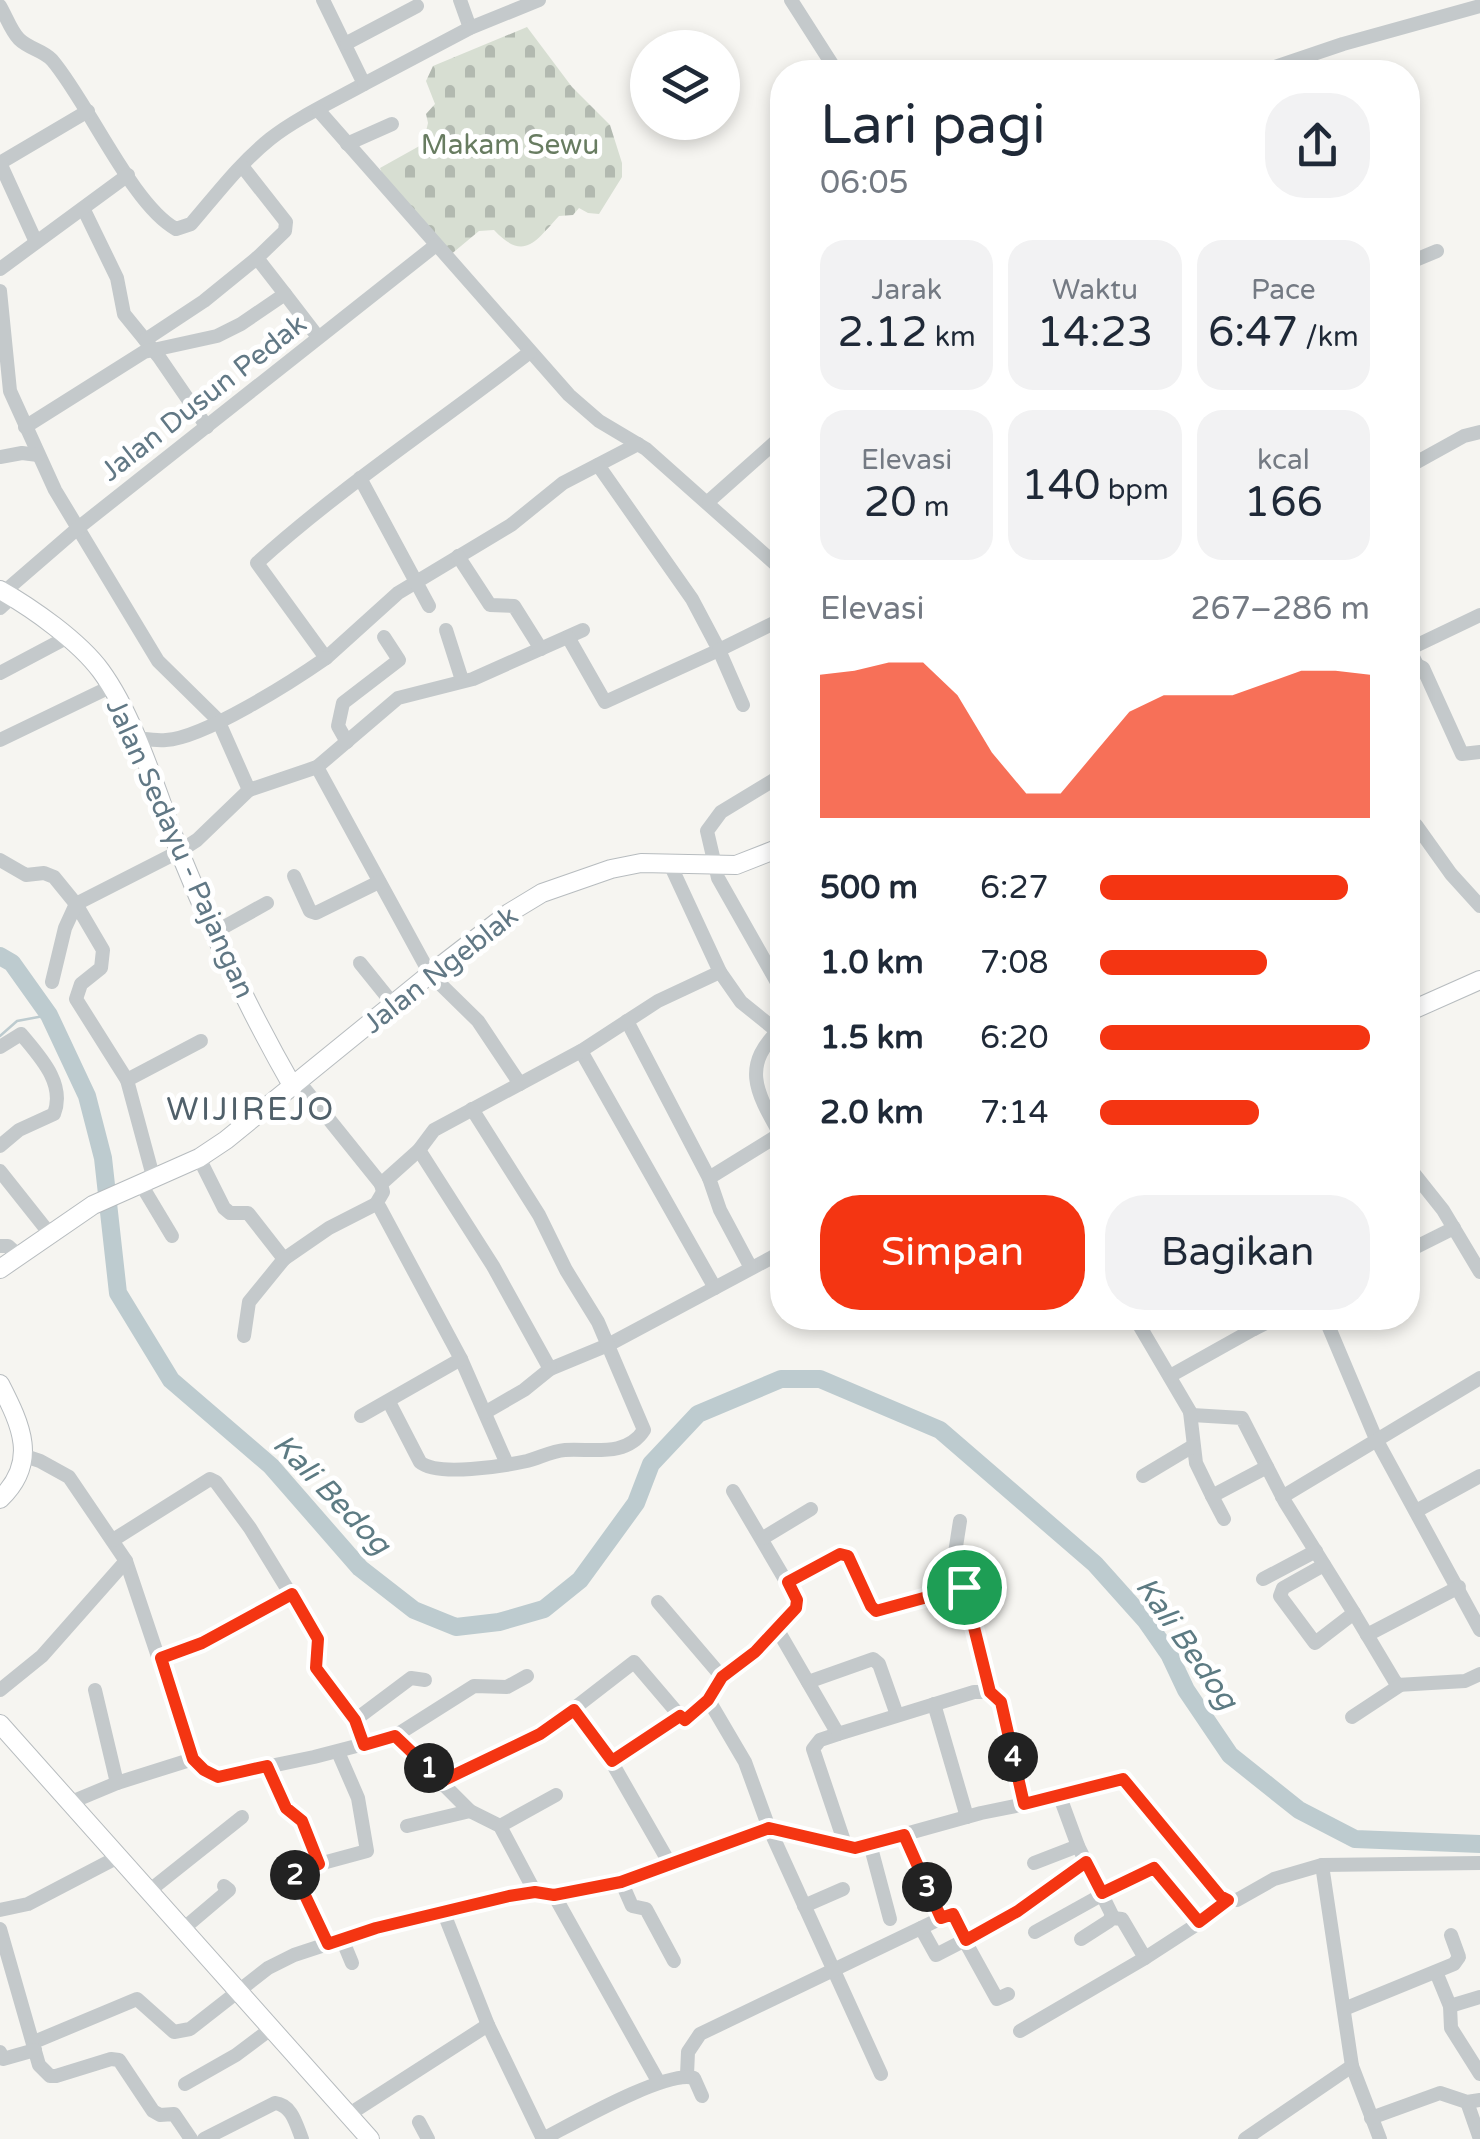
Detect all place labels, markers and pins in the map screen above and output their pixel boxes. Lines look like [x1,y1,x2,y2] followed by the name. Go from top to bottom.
[922,1545,1007,1630] pin
[988,1732,1038,1782] pin: 4
[404,1743,454,1793] pin: 1
[270,1850,320,1900] pin: 2
[902,1862,952,1912] pin: 3

